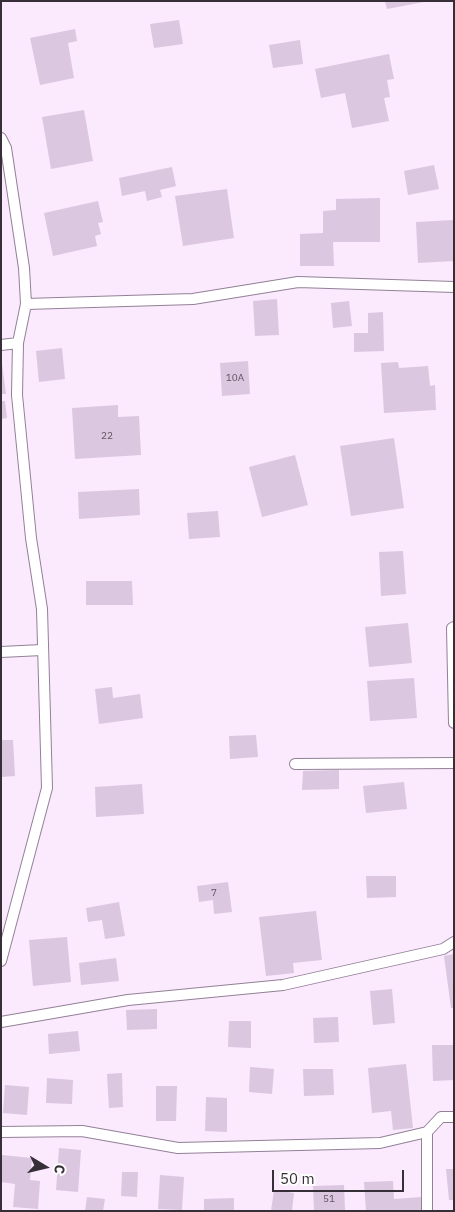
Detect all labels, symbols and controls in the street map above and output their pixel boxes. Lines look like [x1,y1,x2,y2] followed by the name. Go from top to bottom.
[226,372,244,384] house number: 10А
[101,430,113,442] house number: 22
[211,887,217,899] house number: 7
[20,1142,70,1192] north arrow
[275,1160,408,1192] scale bar
[50,1163,69,1175] text: С
[280,1169,315,1188] text: 50 m
[323,1193,335,1205] house number: 51

